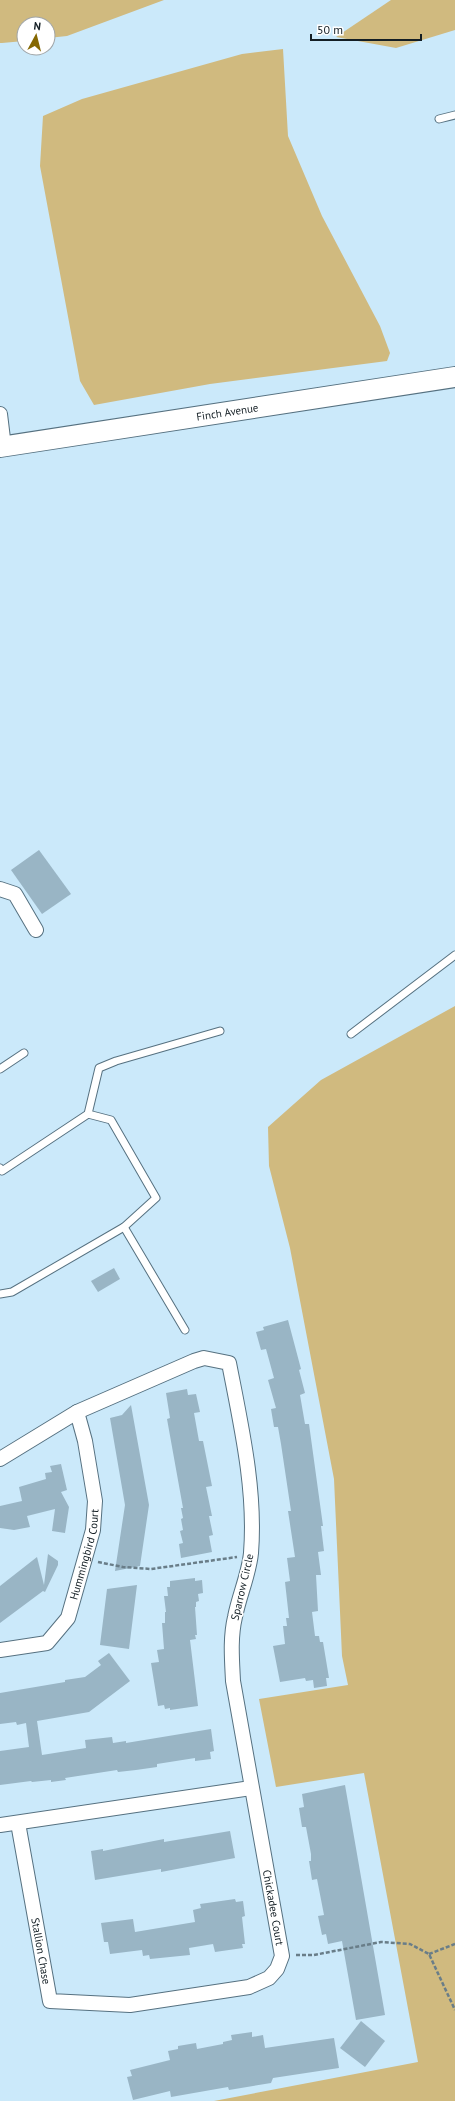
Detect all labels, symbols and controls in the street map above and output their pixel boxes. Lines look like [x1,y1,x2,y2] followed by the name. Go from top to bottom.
[16,16,56,56] north arrow
[311,16,421,42] scale bar
[33,19,42,33] text: N
[317,22,343,37] text: 50 m
[195,400,260,424] street label: Finch Avenue
[67,1508,101,1601] street label: Hummingbird Court
[228,1552,257,1622] street label: Sparrow Circle
[260,1869,287,1947] street label: Chickadee Court
[28,1917,54,1986] street label: Stallion Chase

